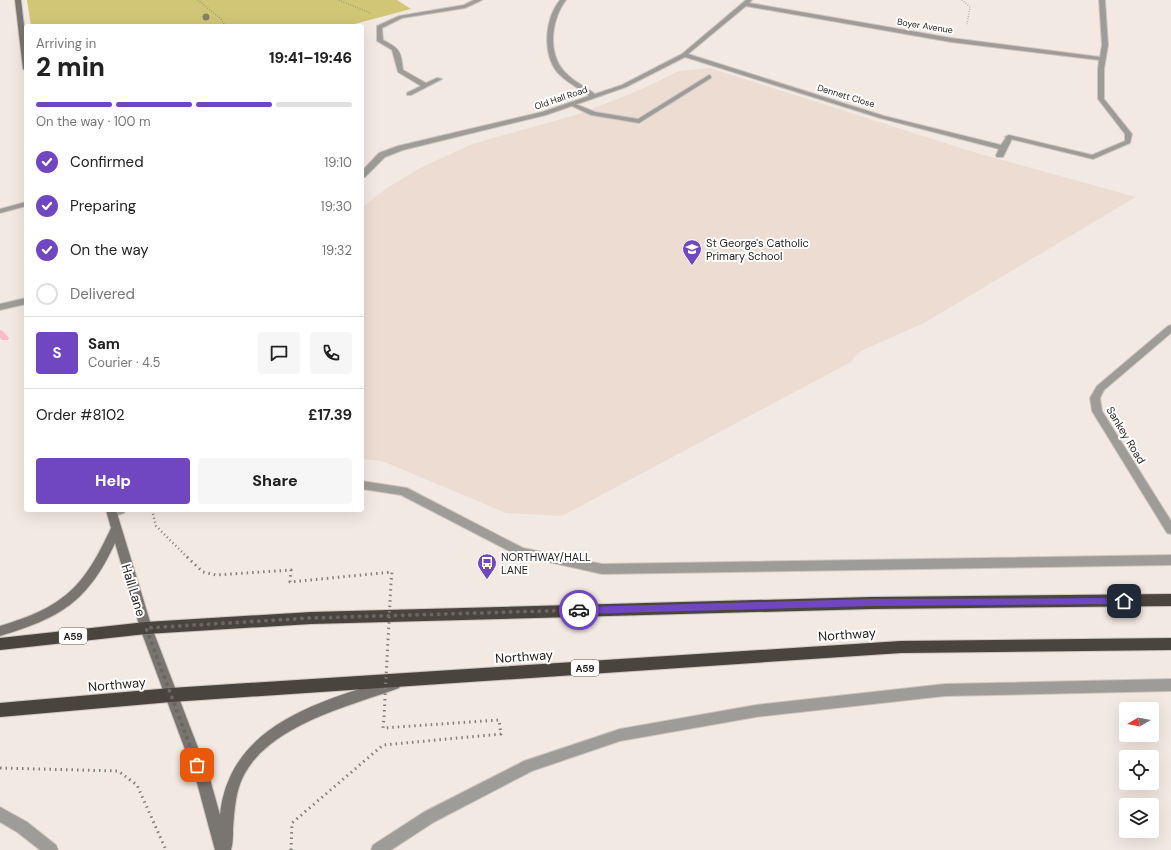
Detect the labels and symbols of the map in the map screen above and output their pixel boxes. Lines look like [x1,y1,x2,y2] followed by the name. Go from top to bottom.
[896,16,954,36] street label: Boyer Avenue
[816,82,876,110] street label: Dennett Close
[533,83,589,113] street label: Old Hall Road
[706,236,809,263] place label: St George's Catholic Primary School
[681,238,703,266] school or university icon: St George's Catholic Primary School
[1103,404,1149,466] street label: Sankey Road
[501,550,591,577] place label: NORTHWAY/HALL LANE
[476,552,498,580] bus stop icon: NORTHWAY/HALL LANE
[118,562,150,618] street label: Hall Lane
[1107,584,1141,618] pin
[559,590,599,630] courier
[818,624,876,645] street label: Northway
[59,628,87,644] road number: A59
[495,646,553,667] street label: Northway
[571,660,599,676] road number: A59
[87,674,147,695] street label: Northway
[1119,702,1159,742] north arrow
[180,748,214,782] pin

